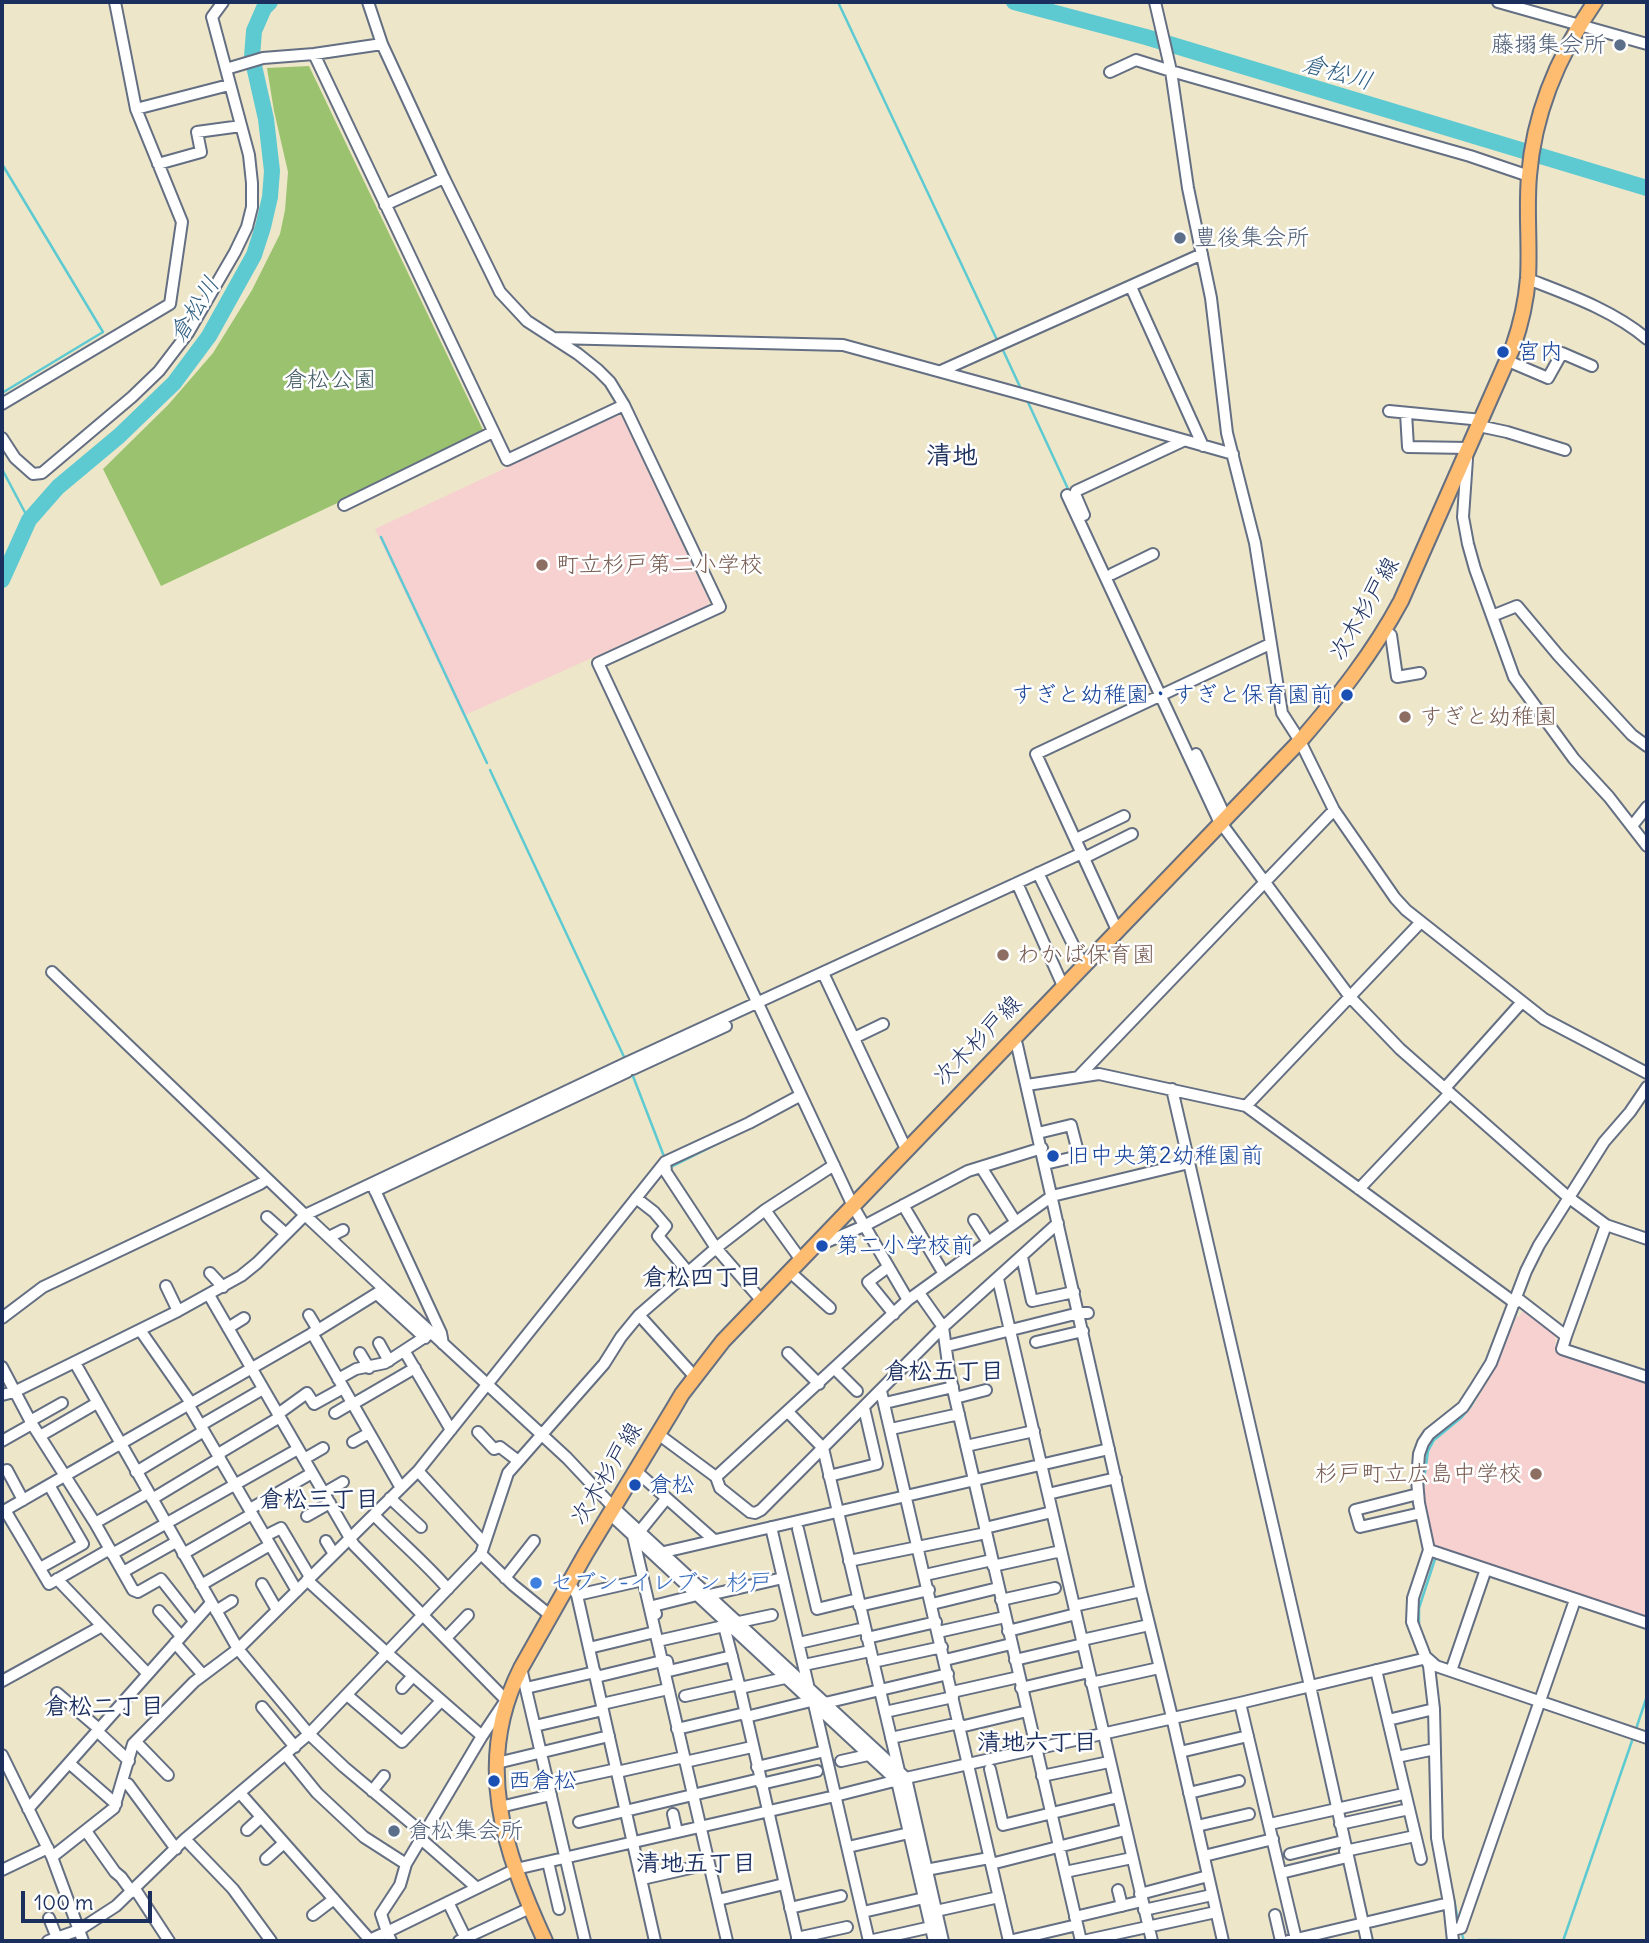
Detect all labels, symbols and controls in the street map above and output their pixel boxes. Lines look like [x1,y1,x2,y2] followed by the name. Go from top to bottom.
[1491,31,1606,59] place label: 藤搦集会所
[1612,37,1628,53] marker: 藤搦集会所
[1298,49,1376,97] water label: 倉松川
[1194,224,1309,252] place label: 豊後集会所
[1172,230,1188,246] marker: 豊後集会所
[164,272,226,348] water label: 倉松川
[1517,338,1563,366] place label: 宮内
[1495,344,1511,360] marker: 宮内
[284,366,376,394] park label: 倉松公園
[926,441,978,473] district label: 清地
[556,551,763,579] place label: 町立杉戸第二小学校
[1324,552,1406,666] street label: 次木杉戸線
[534,557,550,573] marker: 町立杉戸第二小学校
[1011,681,1333,709] place label: すぎと幼稚園・すぎと保育園前
[1339,687,1355,703] marker: すぎと幼稚園・すぎと保育園前
[1419,703,1557,731] place label: すぎと幼稚園
[1397,709,1413,725] marker: すぎと幼稚園
[1017,941,1155,969] place label: わかば保育園
[995,947,1011,963] marker: わかば保育園
[928,990,1028,1092] street label: 次木杉戸線
[1067,1142,1264,1170] place label: 旧中央第2幼稚園前
[1045,1148,1061,1164] marker: 旧中央第2幼稚園前
[836,1232,974,1260] place label: 第二小学校前
[814,1238,830,1254] marker: 第二小学校前
[642,1264,762,1292] district label: 倉松四丁目
[884,1358,1004,1386] district label: 倉松五丁目
[566,1418,648,1530] street label: 次木杉戸線
[1315,1460,1522,1488] place label: 杉戸町立広島中学校
[1528,1466,1544,1482] marker: 杉戸町立広島中学校
[649,1471,695,1499] place label: 倉松
[627,1477,643,1493] marker: 倉松
[259,1486,379,1514] district label: 倉松三丁目
[550,1569,772,1597] place label: セブン-イレブン 杉戸
[528,1575,544,1591] marker: セブン-イレブン 杉戸
[44,1693,164,1721] district label: 倉松二丁目
[977,1729,1097,1757] district label: 清地六丁目
[508,1767,577,1795] place label: 西倉松
[486,1773,502,1789] marker: 西倉松
[408,1817,523,1845] place label: 倉松集会所
[386,1823,402,1839] marker: 倉松集会所
[636,1850,756,1878] district label: 清地五丁目
[24,1876,156,1920] scale bar
[34,1889,93,1916] text: 100 m

